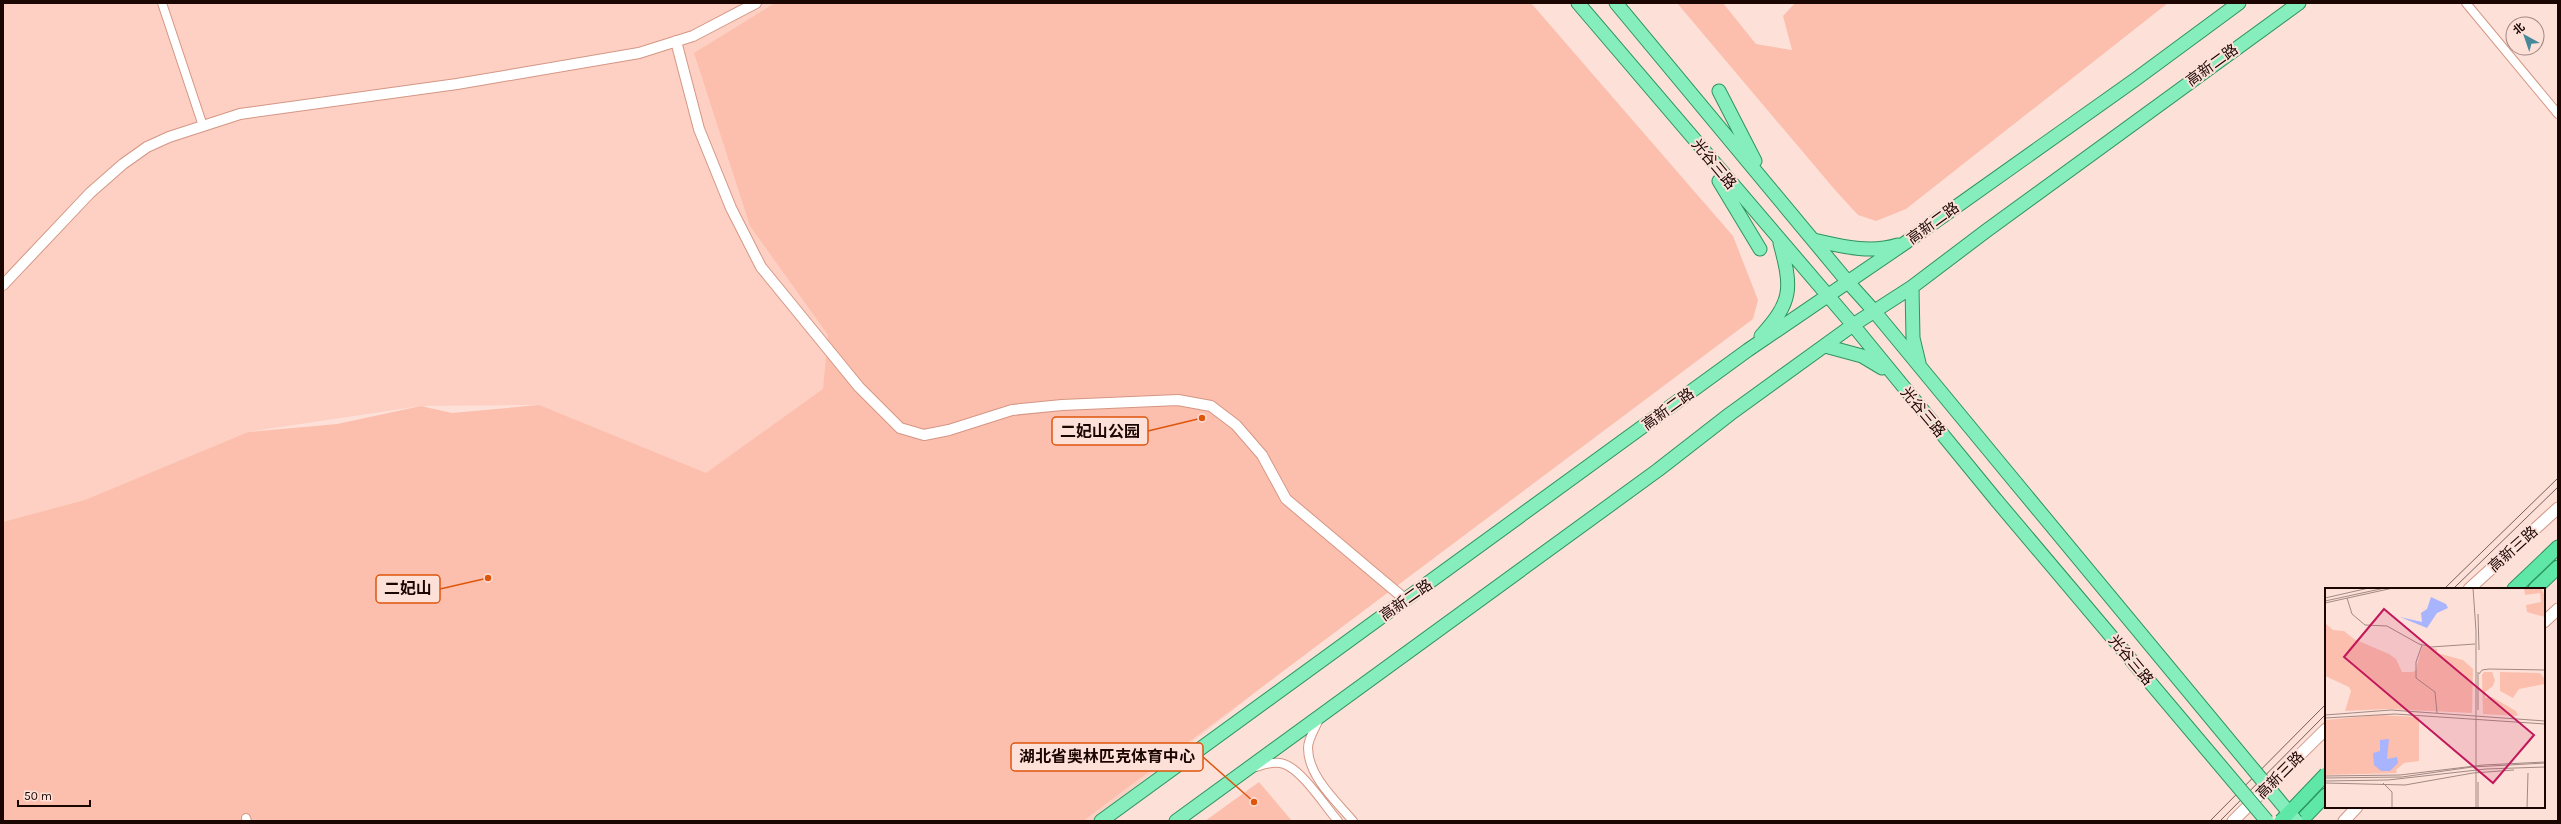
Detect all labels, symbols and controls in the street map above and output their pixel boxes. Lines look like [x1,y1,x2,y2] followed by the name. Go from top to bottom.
[2505,16,2545,56] north arrow
[2511,20,2527,37] text: 北
[2182,40,2242,90] street label: 高新二路
[1688,135,1740,193] street label: 光谷三路
[1903,198,1963,248] street label: 高新二路
[1897,383,1949,441] street label: 光谷三路
[1638,384,1698,434] street label: 高新二路
[1052,417,1148,445] callout: 二妃山公园
[1060,422,1140,441] text: 二妃山公园
[2485,522,2541,576] street label: 高新三路
[376,575,440,603] callout: 二妃山
[1376,575,1436,625] street label: 高新二路
[384,579,432,598] text: 二妃山
[2325,588,2545,808] inset map
[2105,631,2157,689] street label: 光谷三路
[1011,743,1203,771] callout: 湖北省奥林匹克体育中心
[1019,747,1195,766] text: 湖北省奥林匹克体育中心
[2252,747,2308,803] street label: 高新三路
[18,782,90,808] scale bar
[24,789,52,803] text: 50 m

